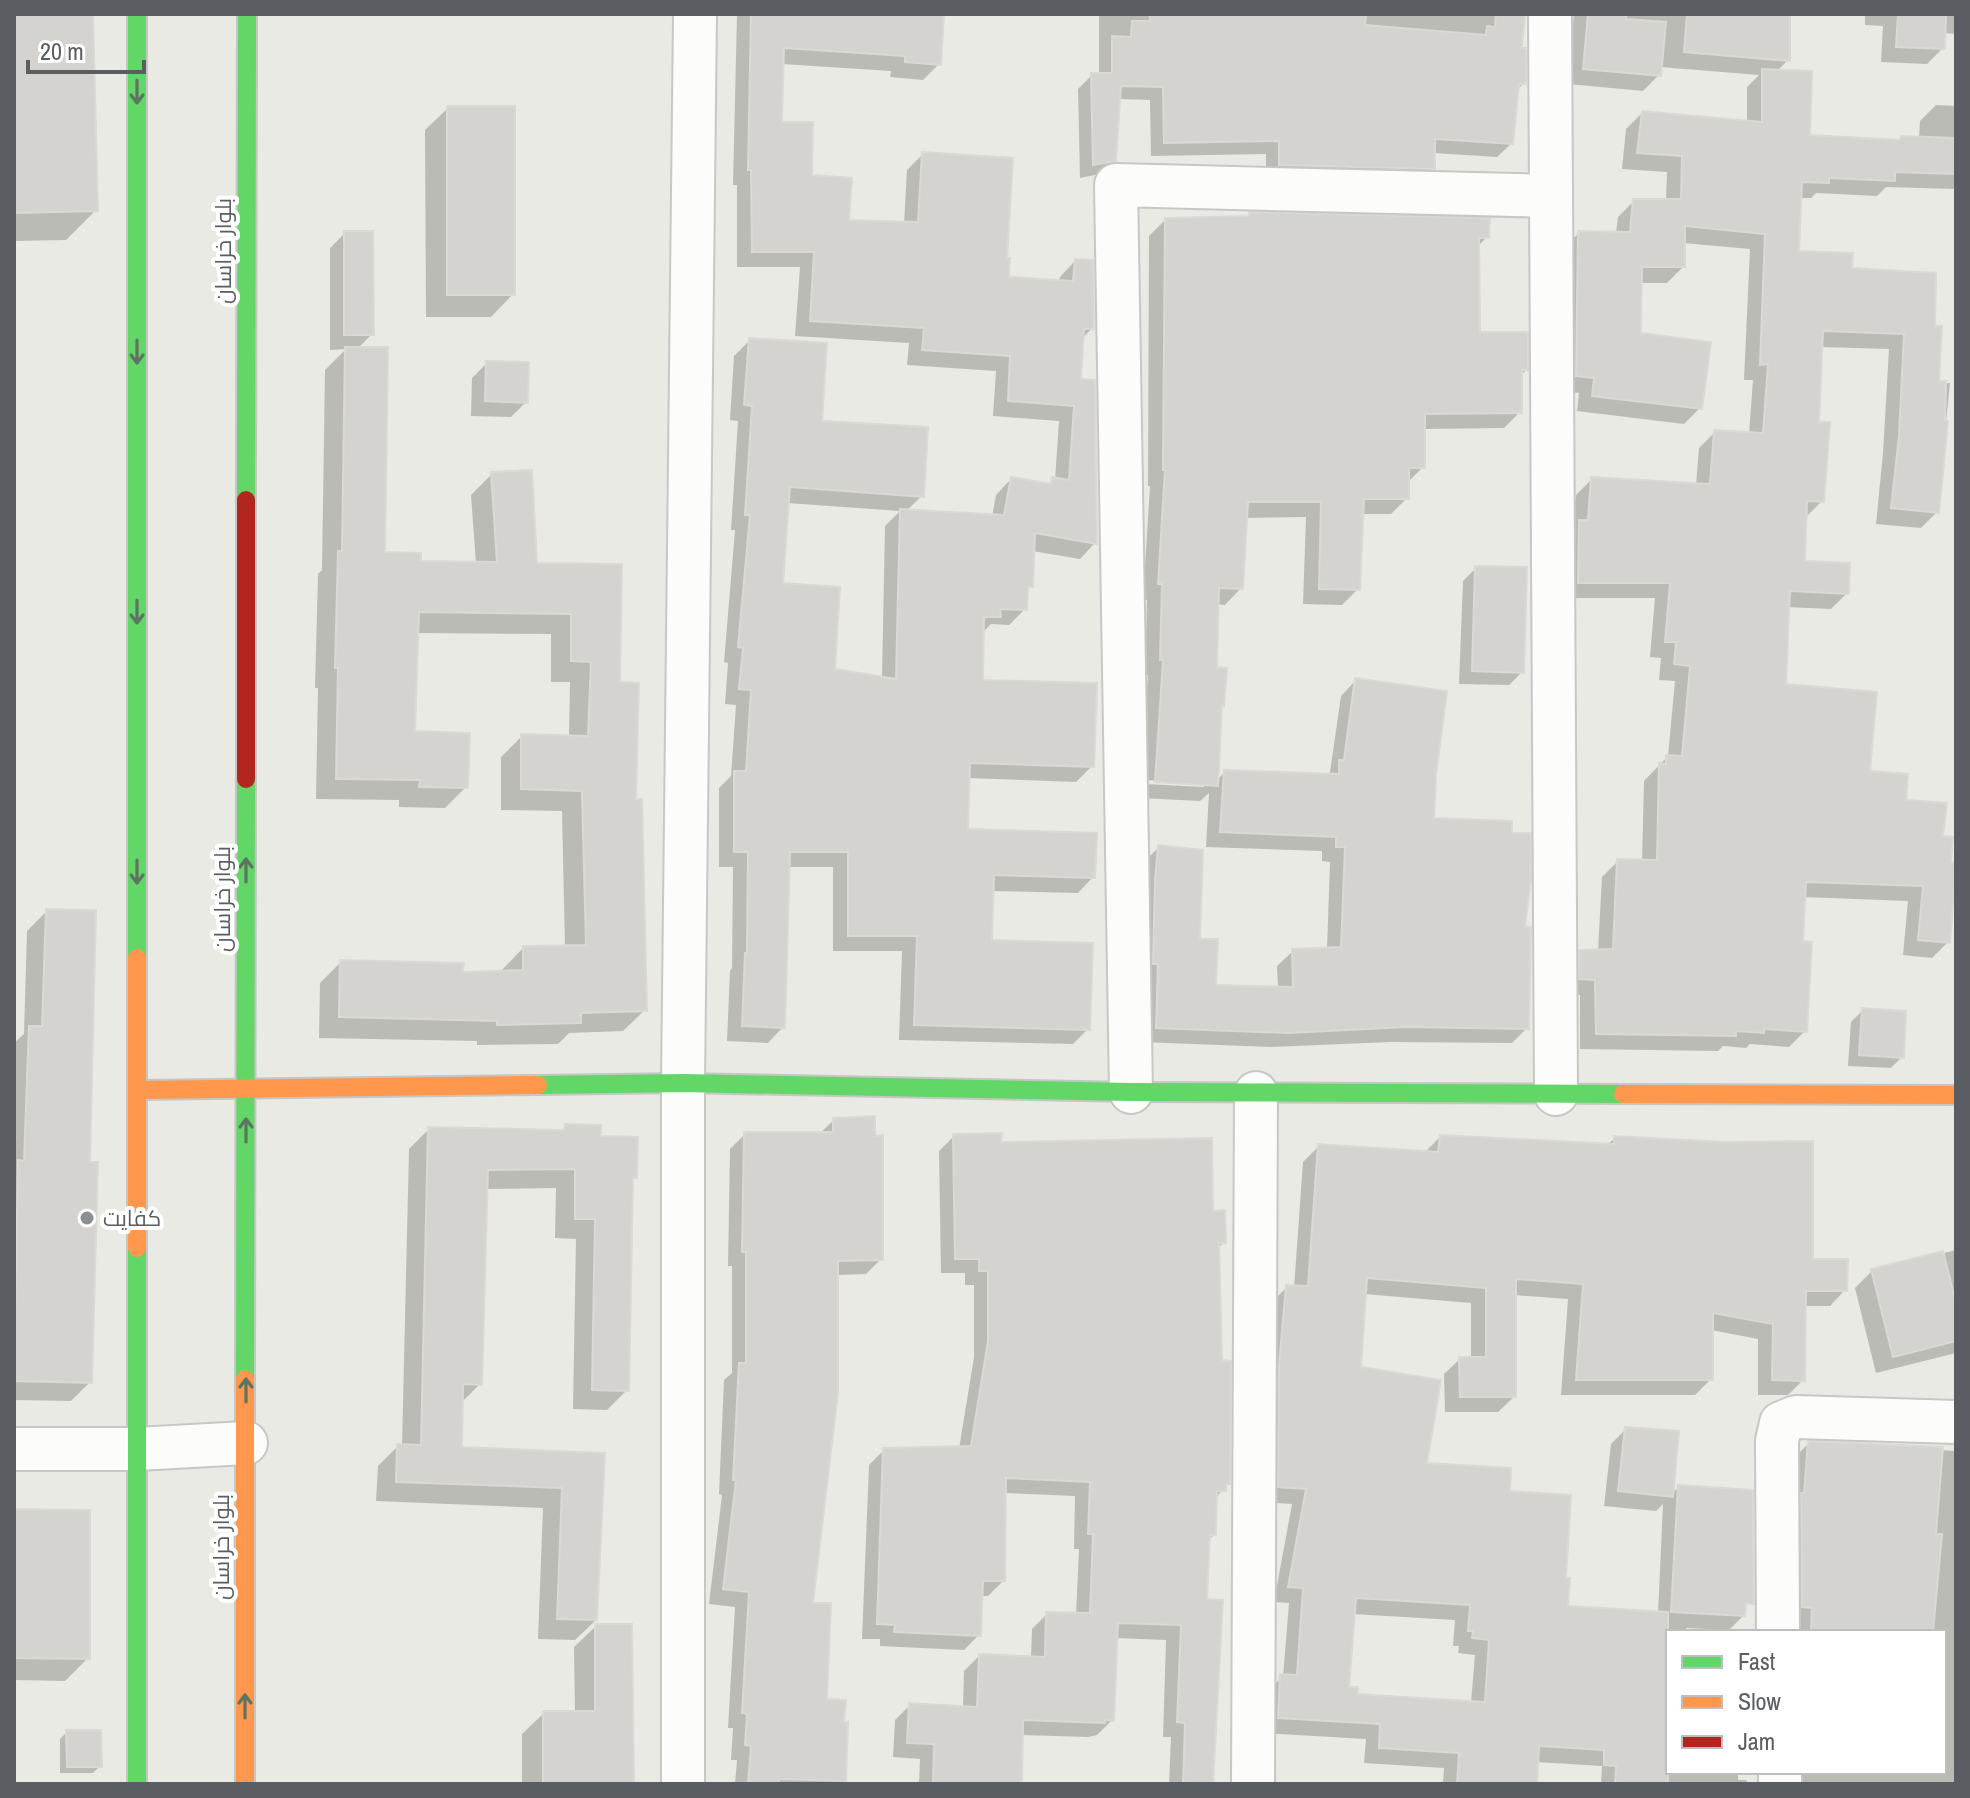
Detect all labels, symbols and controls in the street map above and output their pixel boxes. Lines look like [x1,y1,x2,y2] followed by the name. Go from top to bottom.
[28,24,144,74] scale bar
[40,35,84,67] text: 20 m
[129,78,145,105] one-way arrow
[208,198,238,304] street label: بلوار خراسان
[129,338,145,365] one-way arrow
[129,598,145,625] one-way arrow
[207,846,237,952] street label: بلوار خراسان
[238,857,254,884] one-way arrow
[129,858,145,885] one-way arrow
[238,1117,254,1144] one-way arrow
[103,1203,161,1233] place label: کفایت
[78,1209,96,1227] marker: کفایت
[238,1377,254,1404] one-way arrow
[206,1494,236,1600] street label: بلوار خراسان
[1666,1630,1946,1774] legend
[1738,1645,1776,1677] text: Fast
[1738,1685,1781,1717] text: Slow
[237,1693,253,1720] one-way arrow
[1738,1725,1775,1757] text: Jam

